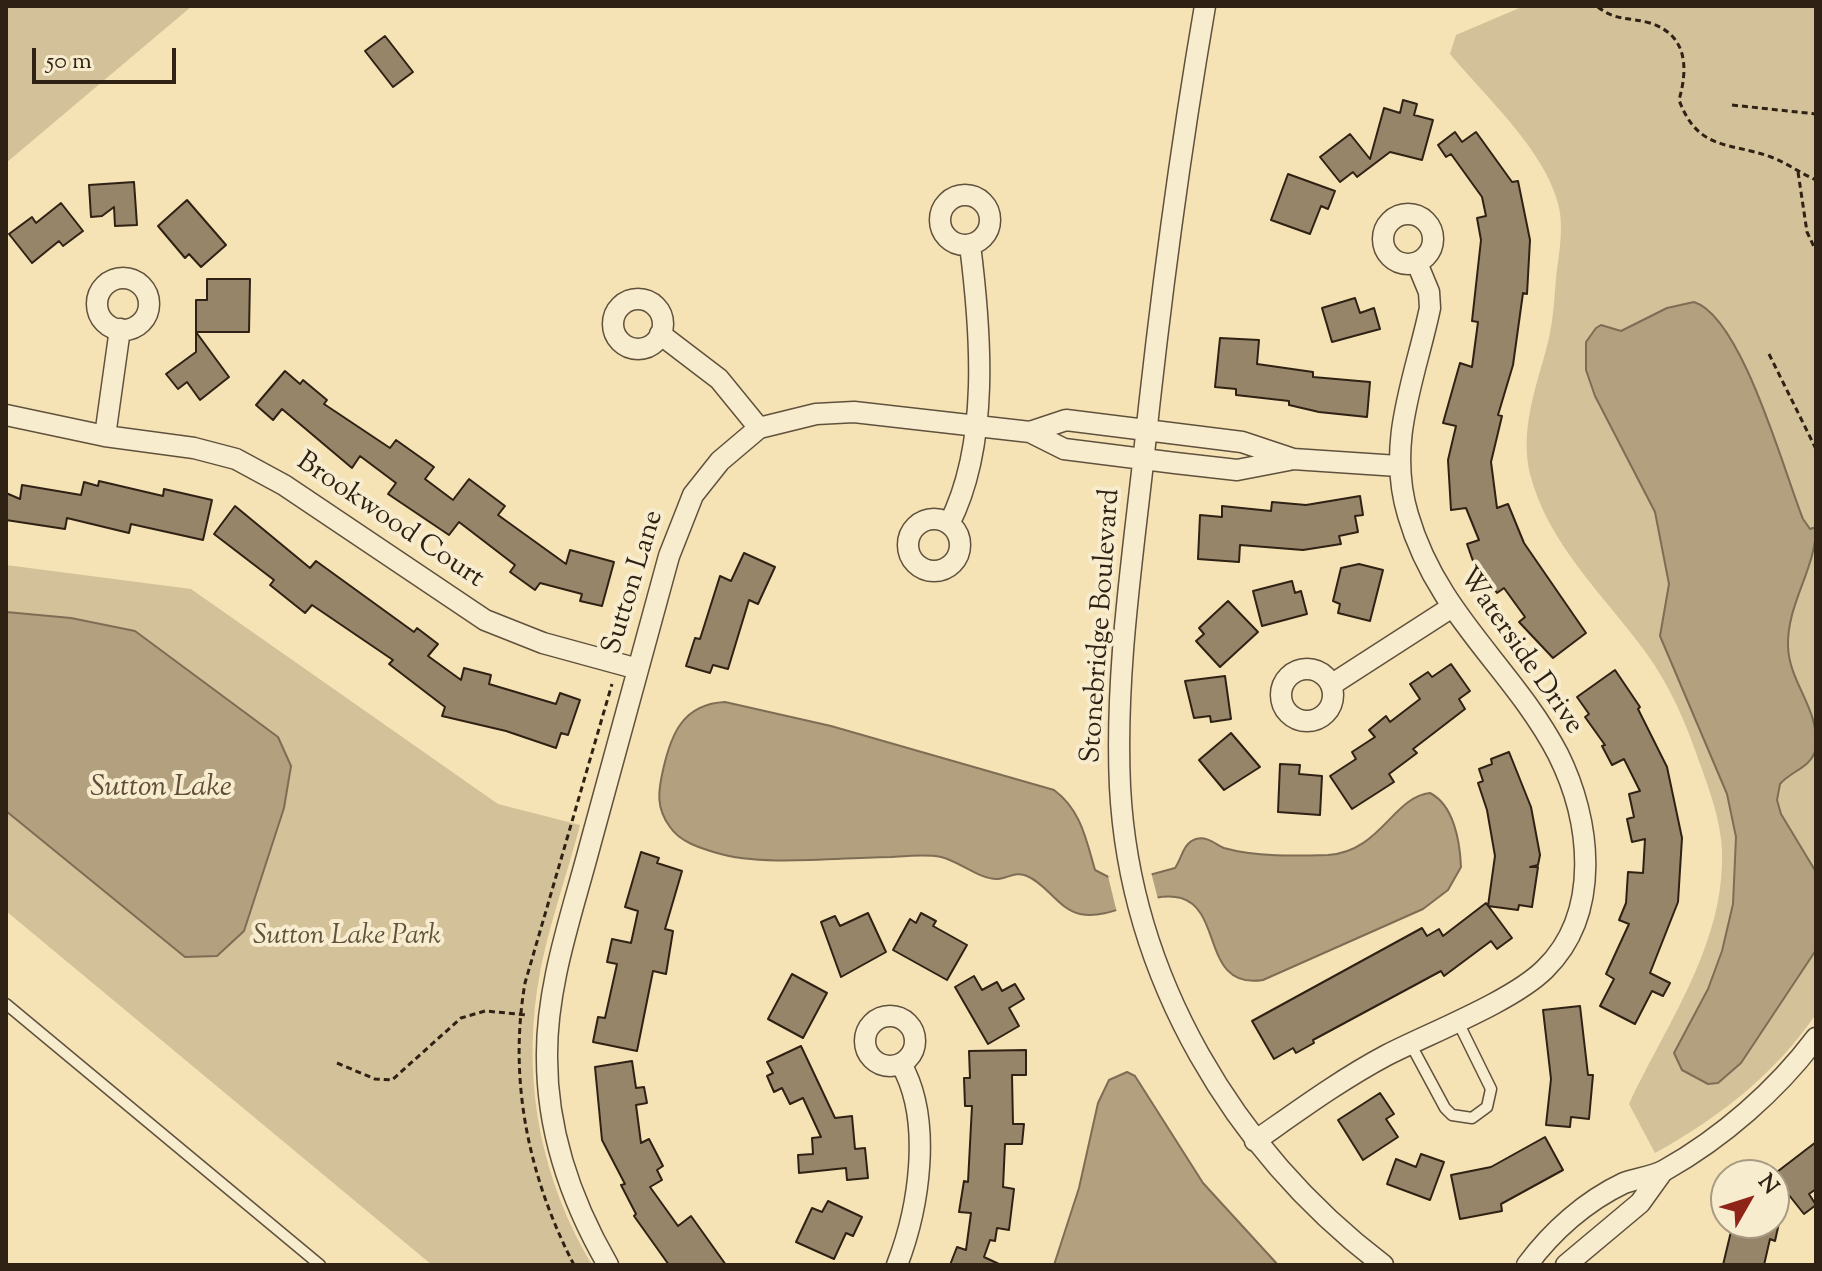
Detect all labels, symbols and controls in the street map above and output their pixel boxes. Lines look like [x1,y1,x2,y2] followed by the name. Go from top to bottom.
[36,32,180,82] scale bar
[46,45,92,79] text: 50 m
[289,447,489,597] street label: Brookwood Court
[1077,488,1129,764] street label: Stonebridge Boulevard
[597,507,673,659] street label: Sutton Lane
[1449,562,1589,742] street label: Waterside Drive
[90,772,232,808] water label: Sutton Lake
[253,921,441,955] park label: Sutton Lake Park
[1710,1159,1790,1239] north arrow
[1749,1168,1785,1202] text: N

